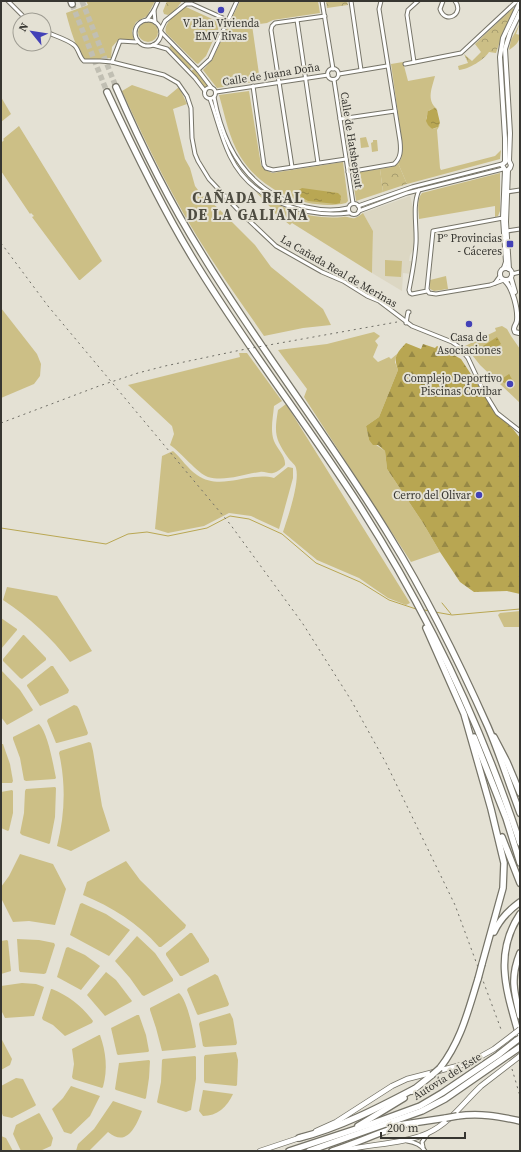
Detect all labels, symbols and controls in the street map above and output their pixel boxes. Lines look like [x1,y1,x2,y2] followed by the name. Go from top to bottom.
[216,5,226,15] marker: V Plan Vivienda EMV Rivas
[12,12,52,52] north arrow
[183,16,260,44] place label: V Plan Vivienda EMV Rivas
[15,20,32,34] text: N
[221,59,321,90] street label: Calle de Juana Doña
[336,91,367,190] street label: Calle de Hatshepsut
[187,187,309,225] district label: CAÑADA REAL DE LA GALIANA
[437,231,502,259] place label: Pº Provincias - Cáceres
[278,232,400,311] street label: La Cañada Real de Merinas
[505,239,515,249] marker: Pº Provincias - Cáceres
[464,319,474,329] marker: Casa de Asociaciones
[437,330,501,358] place label: Casa de Asociaciones
[404,371,502,399] place label: Complejo Deportivo Piscinas Covibar
[505,379,515,389] marker: Complejo Deportivo Piscinas Covibar
[393,488,471,503] place label: Cerro del Olivar
[474,490,484,500] marker: Cerro del Olivar
[410,1049,485,1104] street label: Autovía del Este
[381,1114,465,1140] scale bar
[387,1120,419,1136] text: 200 m

